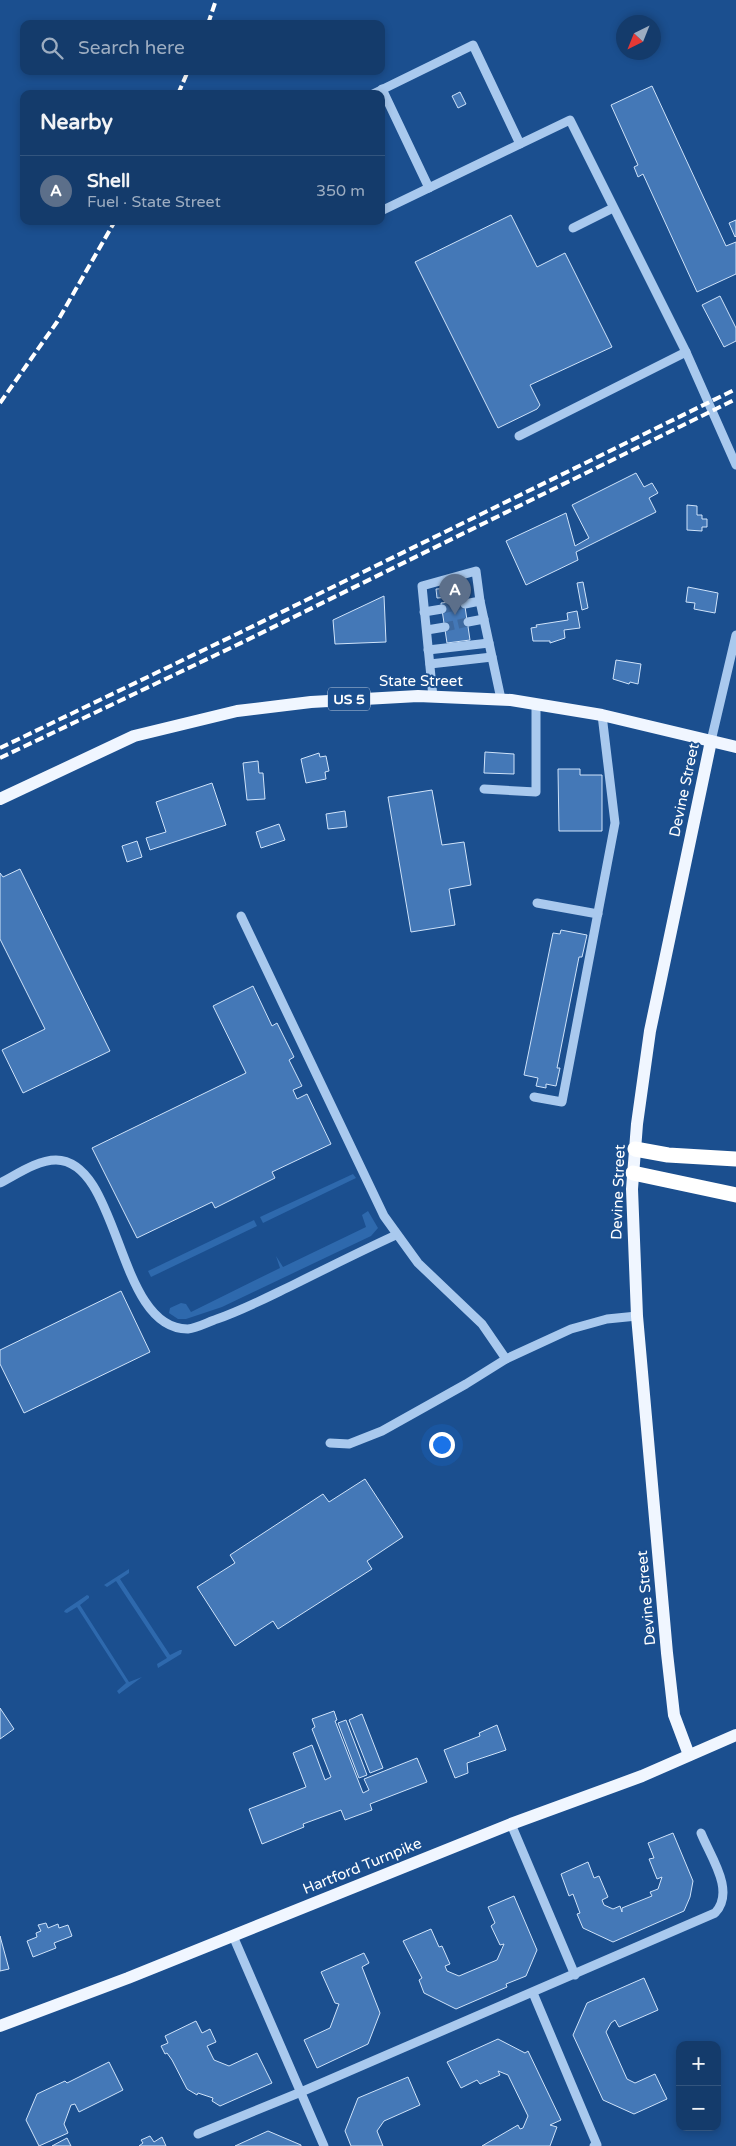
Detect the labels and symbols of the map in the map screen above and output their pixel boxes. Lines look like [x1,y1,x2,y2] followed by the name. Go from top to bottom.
[616,15,661,60] north arrow
[439,574,471,615] pin: A
[379,672,463,690] street label: State Street
[328,688,370,711] road number: US 5
[665,741,703,839] street label: Devine Street
[607,1144,629,1240] street label: Devine Street
[429,1432,455,1458] your location
[633,1549,659,1646] street label: Devine Street
[300,1834,424,1898] street label: Hartford Turnpike

